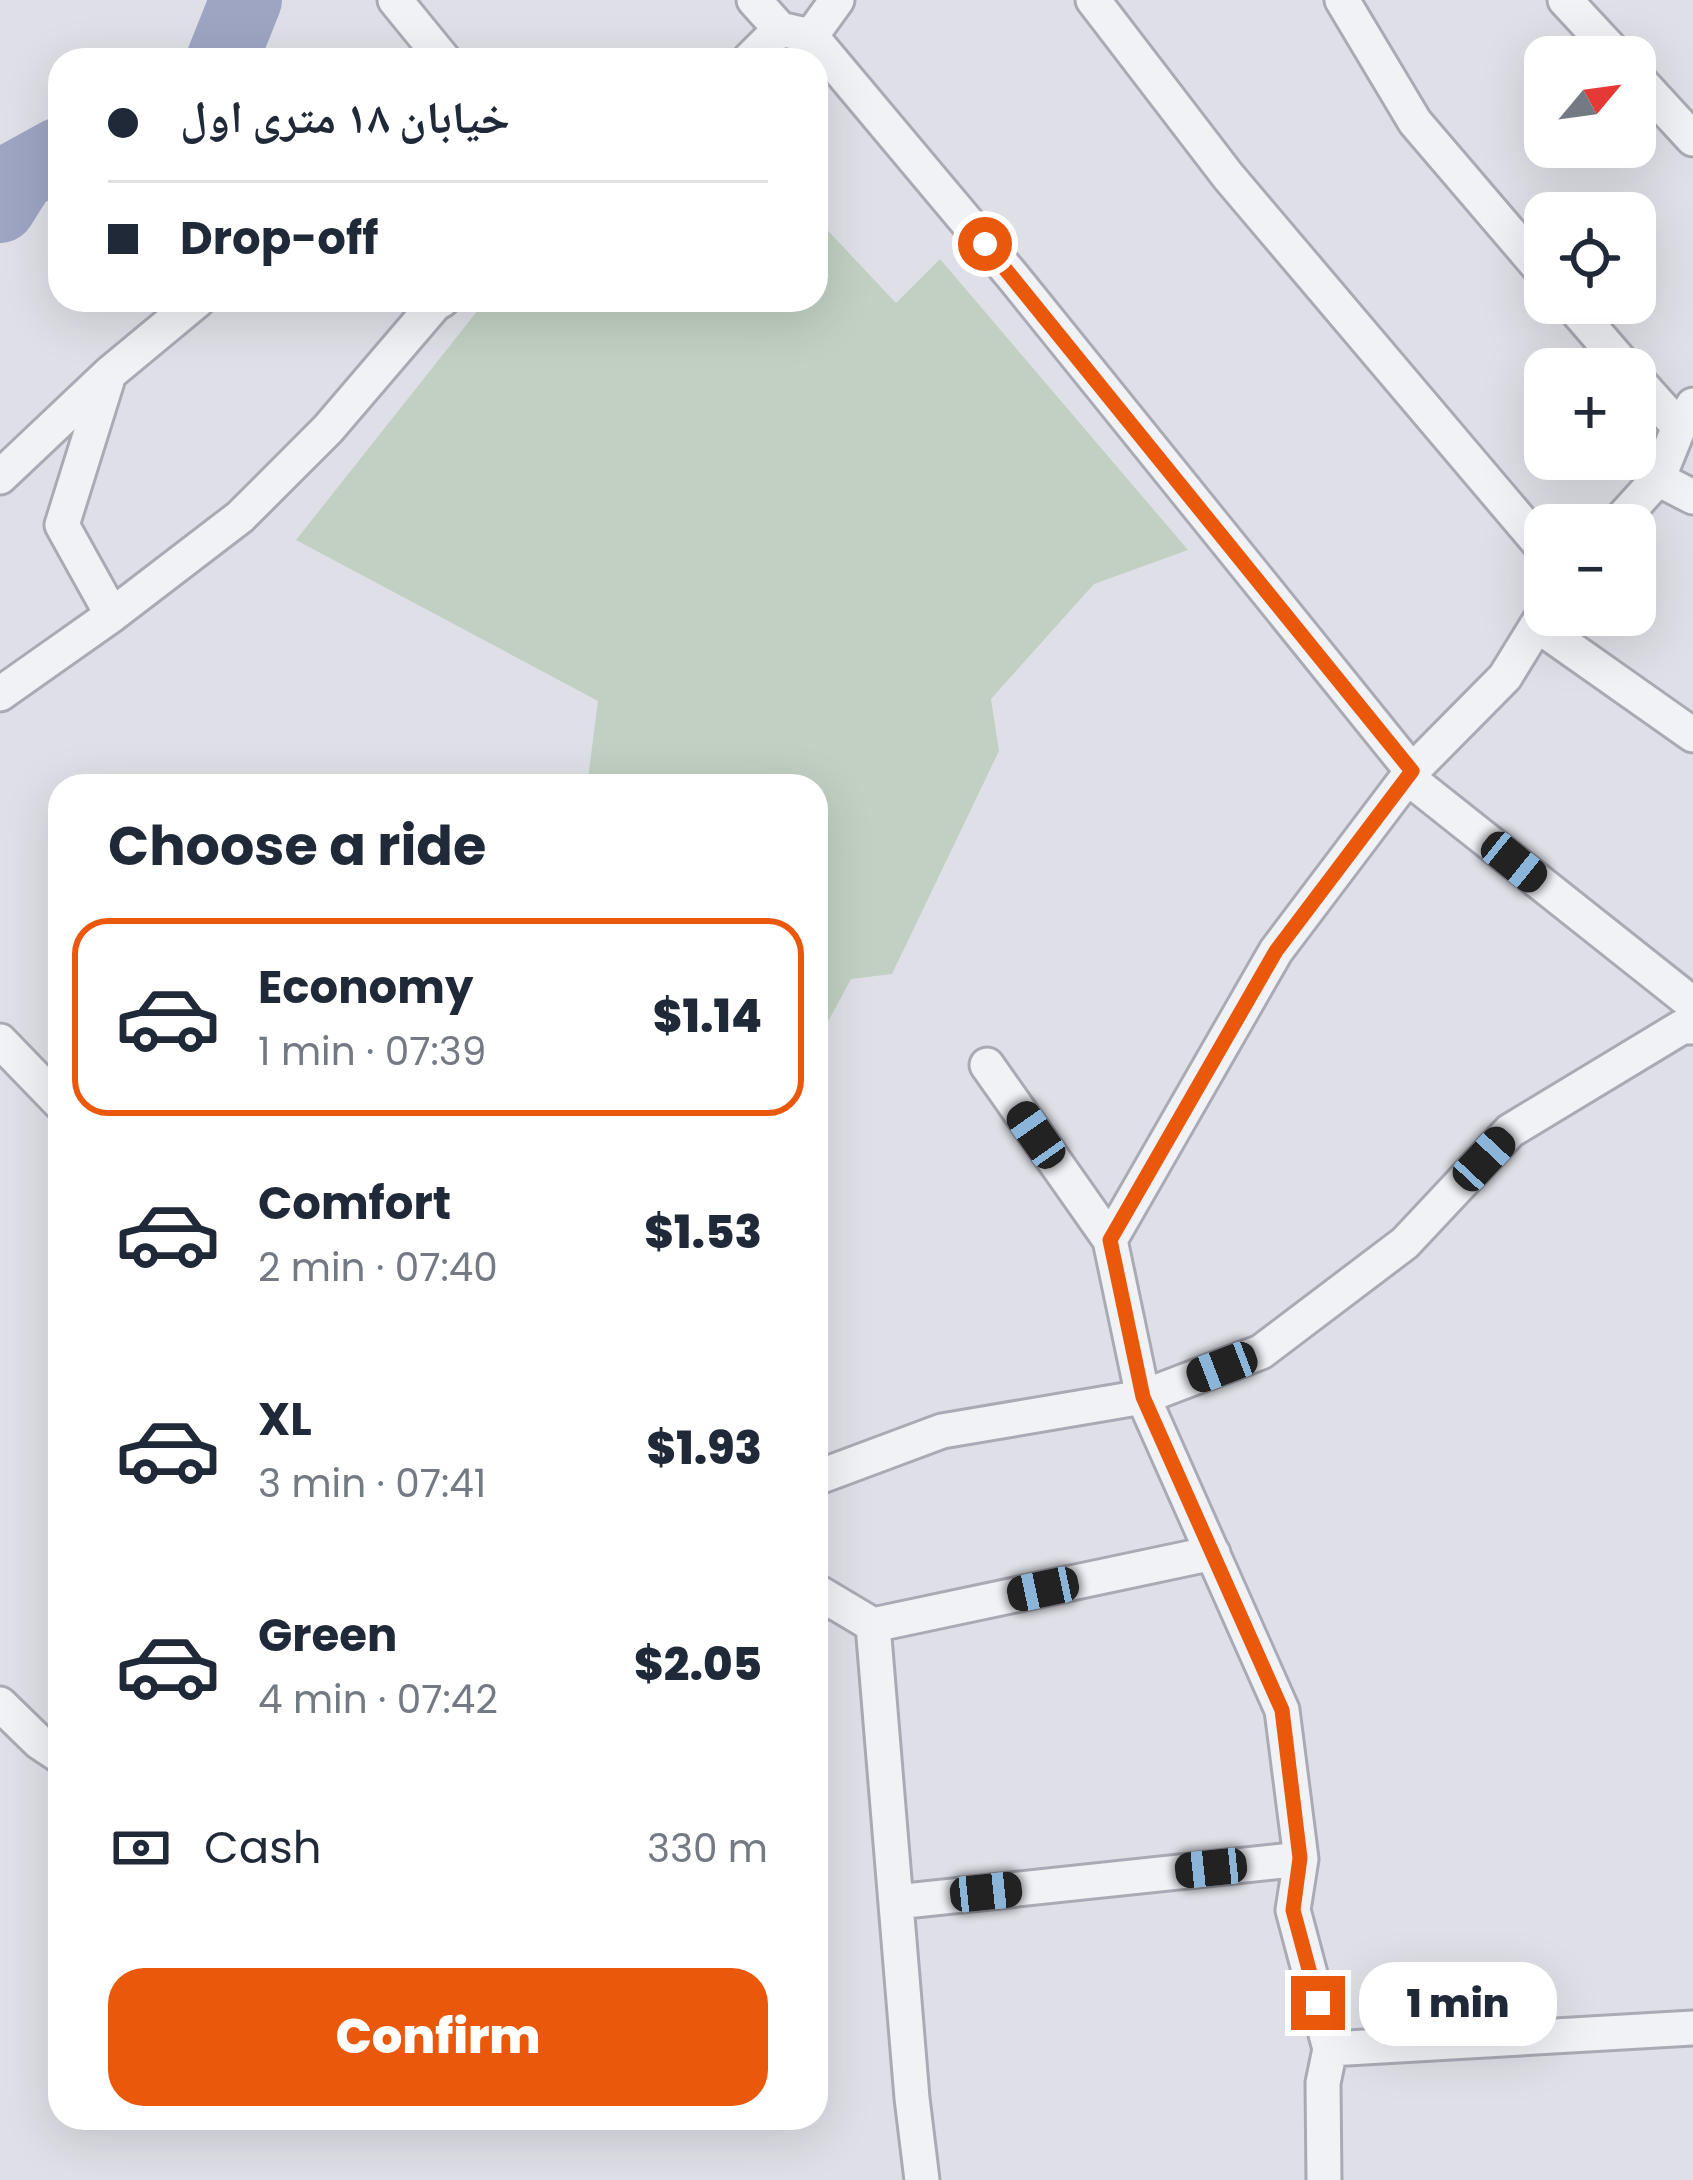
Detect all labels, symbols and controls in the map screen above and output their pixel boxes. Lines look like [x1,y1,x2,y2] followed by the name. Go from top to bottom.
[1524,36,1656,168] north arrow
[1524,36,1656,636] map controls
[180,86,510,149] text: خیابان ۱۸ متری اول
[1524,192,1656,324] button: locate
[180,207,378,270] text: Drop-off
[958,217,1012,271] route start
[1524,348,1656,480] button: +
[1524,504,1656,636] button: −
[108,808,486,884] text: Choose a ride
[1475,825,1553,899] car
[258,956,473,1019] text: Economy
[114,963,222,1071] icon: car
[653,985,762,1048] text: $1.14
[258,1024,486,1079] text: 1 min · 07:39
[1001,1095,1071,1175] car
[1446,1120,1522,1198] car
[258,1172,451,1235] text: Comfort
[114,1179,222,1287] icon: car
[644,1201,762,1264] text: $1.53
[258,1240,498,1295] text: 2 min · 07:40
[1182,1337,1262,1397] car
[258,1388,312,1451] text: XL
[114,1395,222,1503] icon: car
[647,1417,762,1480] text: $1.93
[258,1456,486,1511] text: 3 min · 07:41
[1004,1564,1082,1614] car
[258,1604,397,1667] text: Green
[114,1611,222,1719] icon: car
[634,1633,762,1696] text: $2.05
[258,1672,498,1727] text: 4 min · 07:42
[108,1815,174,1881] icon: cash
[204,1816,321,1879] text: Cash
[647,1821,768,1876] text: 330 m
[1173,1846,1249,1890] car
[948,1870,1024,1914] car
[1360,1961,1558,2045] callout: 1 min
[108,1968,768,2106] button: Confirm
[1291,1976,1345,2030] route end
[1407,1976,1509,2031] text: 1 min

